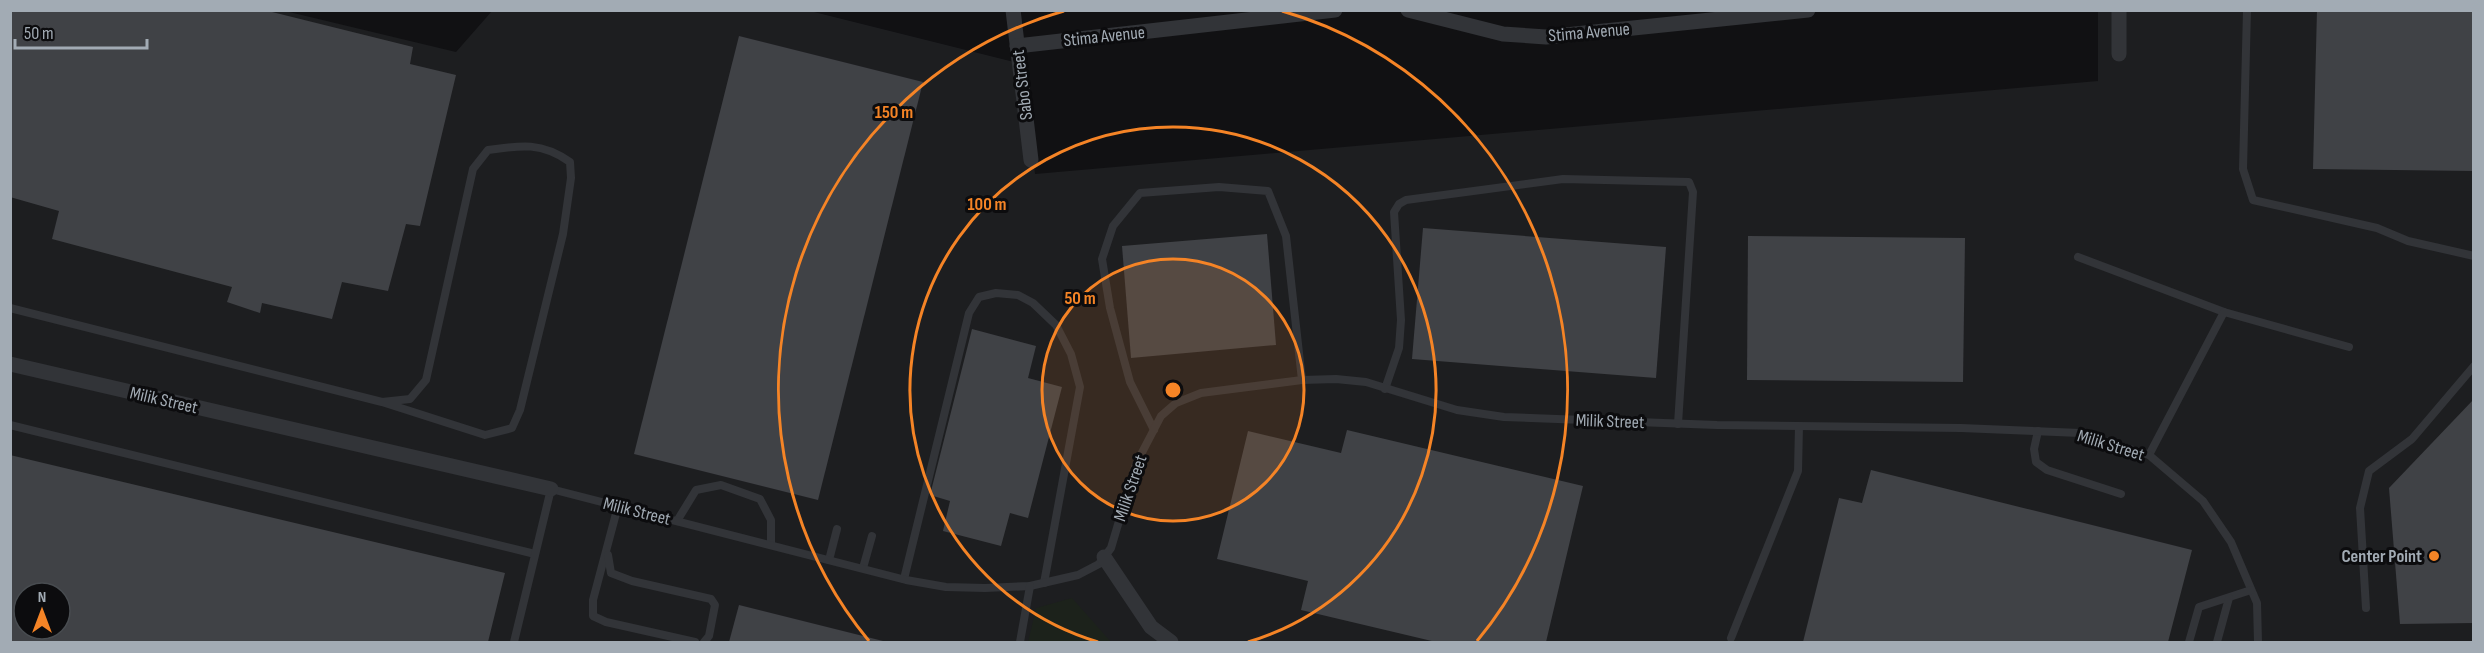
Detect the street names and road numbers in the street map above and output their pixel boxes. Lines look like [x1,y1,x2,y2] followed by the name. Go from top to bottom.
[1547,18,1631,47] street label: Stima Avenue
[1062,22,1146,51] street label: Stima Avenue
[1008,48,1037,121] street label: Sabo Street
[128,383,200,419] street label: Milik Street
[1575,410,1645,433] street label: Milik Street
[2075,425,2147,466] street label: Milik Street
[1109,452,1152,524] street label: Milik Street
[601,493,673,530] street label: Milik Street

